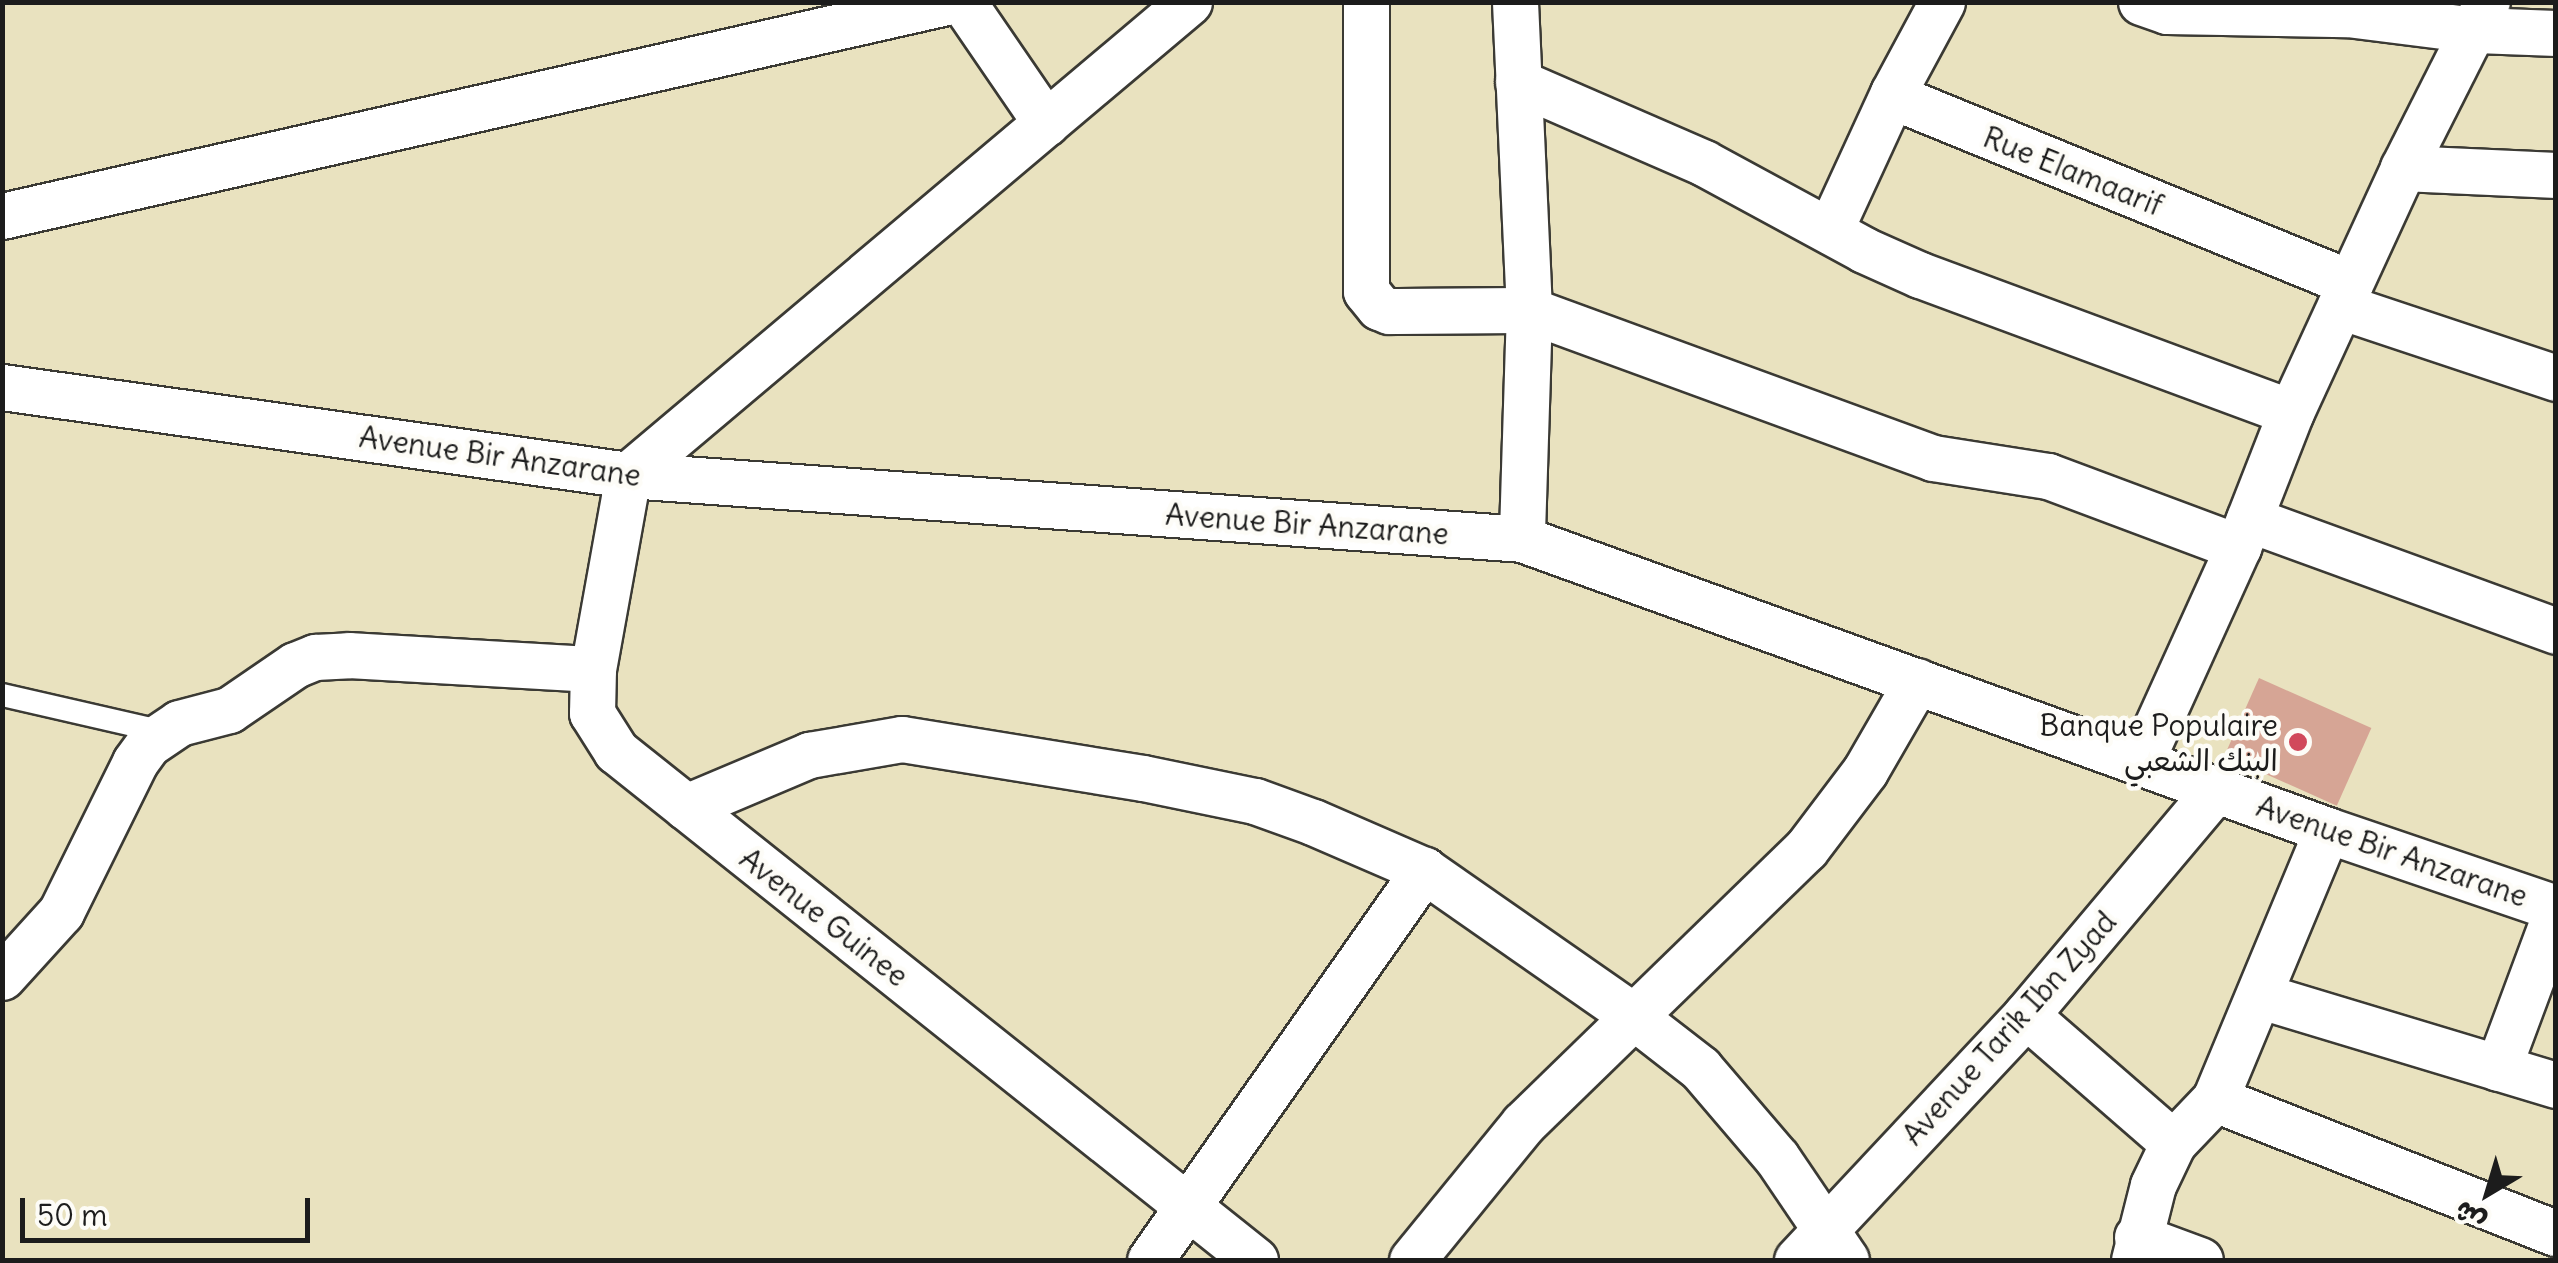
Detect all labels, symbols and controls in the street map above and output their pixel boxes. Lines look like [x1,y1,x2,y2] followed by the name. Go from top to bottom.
[1978,119,2168,223] street label: Rue Elamaarif
[357,418,643,494] street label: Avenue Bir Anzarane
[1164,496,1450,552] street label: Avenue Bir Anzarane
[2040,707,2278,778] place label: Banque Populaire البنك الشعبي
[2287,731,2309,753] marker: Banque Populaire البنك الشعبي
[2252,788,2532,914] street label: Avenue Bir Anzarane
[733,840,915,994] street label: Avenue Guinee
[1895,904,2123,1152] street label: Avenue Tarik Ibn Zyad
[2438,1143,2538,1243] north arrow
[25,1178,315,1240] scale bar
[2446,1193,2493,1240] text: ش
[37,1196,107,1234] text: 50 m

